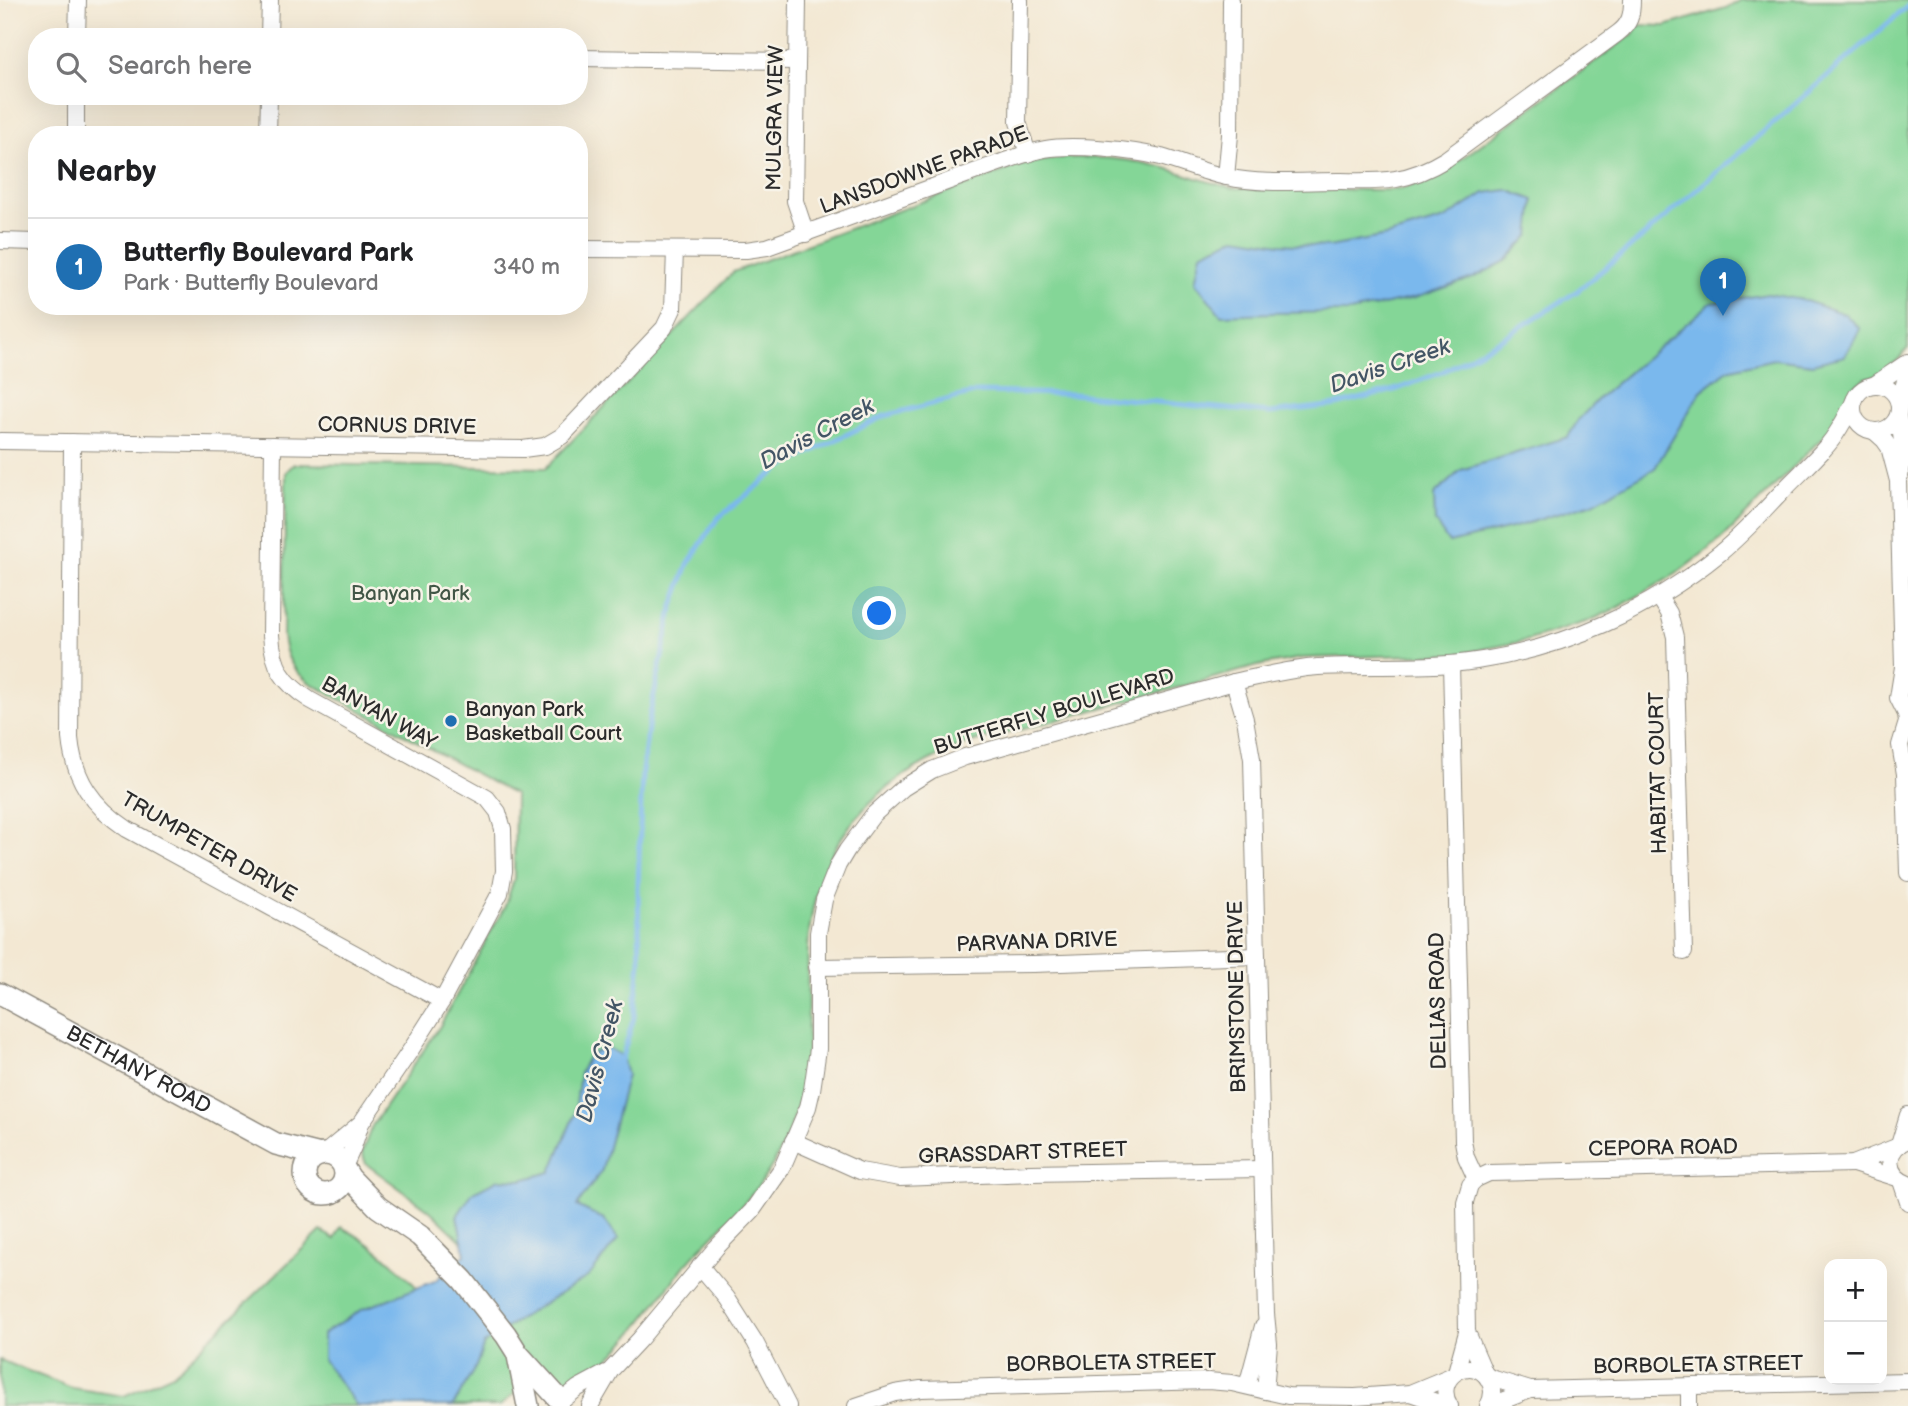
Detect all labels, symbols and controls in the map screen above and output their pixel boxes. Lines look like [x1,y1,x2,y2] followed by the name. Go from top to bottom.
[28,28,588,105] search box
[761,45,789,191] street label: MULGRA VIEW
[52,48,90,86] icon: search
[108,51,252,82] text: Search here
[816,121,1032,219] street label: LANSDOWNE PARADE
[56,154,156,190] text: Nearby
[123,238,414,269] text: Butterfly Boulevard Park
[74,253,84,281] text: 1
[493,253,560,281] text: 340 m
[1700,258,1746,316] pin: 1
[123,269,379,297] text: Park · Butterfly Boulevard
[1326,332,1455,400] water label: Davis Creek
[755,392,880,476] water label: Davis Creek
[317,412,477,440] street label: CORNUS DRIVE
[351,581,470,606] park label: Banyan Park
[862,596,896,630] your location
[931,663,1177,761] street label: BUTTERFLY BOULEVARD
[317,671,441,755] street label: BANYAN WAY
[1644,691,1672,854] street label: HABITAT COURT
[465,697,622,746] place label: Banyan Park Basketball Court
[443,713,459,729] marker: Banyan Park Basketball Court
[117,786,301,908] street label: TRUMPETER DRIVE
[1223,901,1251,1093] street label: BRIMSTONE DRIVE
[956,927,1118,957] street label: PARVANA DRIVE
[1424,932,1452,1070] street label: DELIAS ROAD
[570,996,630,1125] water label: Davis Creek
[62,1020,216,1119] street label: BETHANY ROAD
[1588,1134,1738,1162] street label: CEPORA ROAD
[918,1137,1128,1169] street label: GRASSDART STREET
[1824,1259,1887,1385] map controls
[1824,1259,1887,1322] button: +
[1824,1322,1887,1385] button: −
[1006,1349,1217,1377] street label: BORBOLETA STREET
[1593,1351,1804,1379] street label: BORBOLETA STREET

